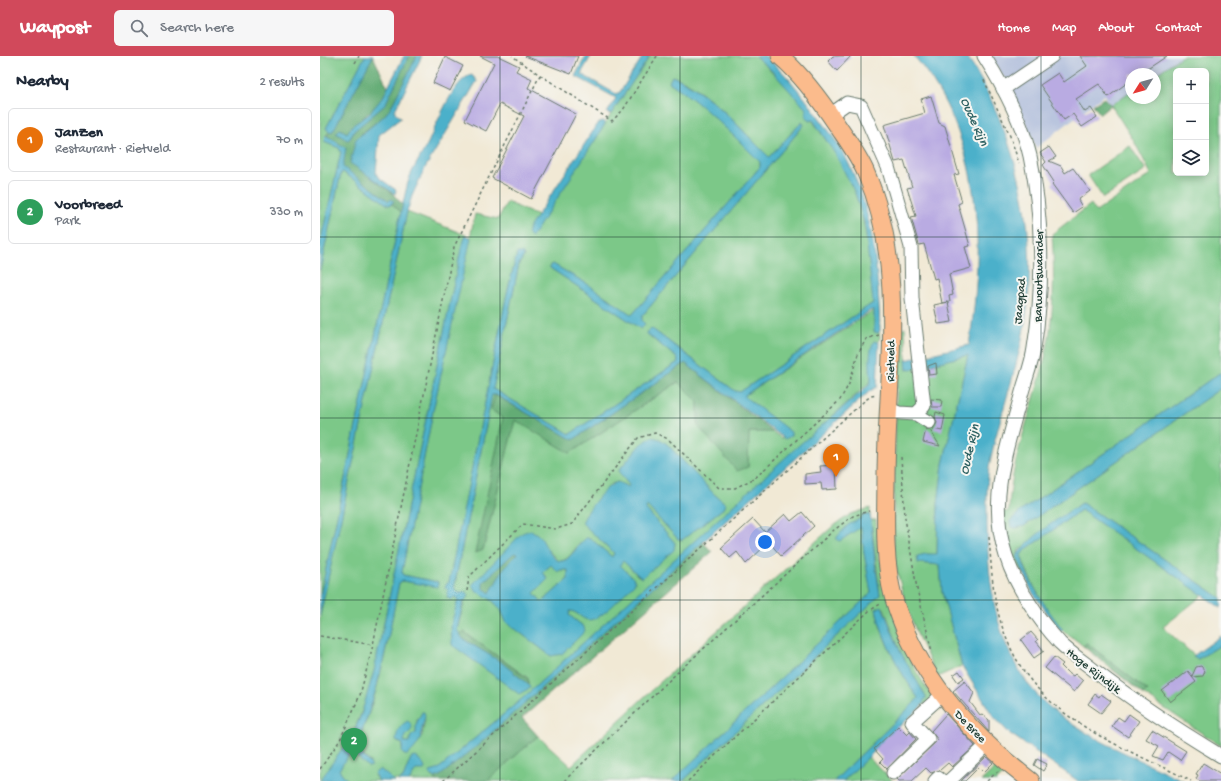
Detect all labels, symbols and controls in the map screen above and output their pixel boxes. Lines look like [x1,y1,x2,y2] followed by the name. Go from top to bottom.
[114,10,394,46] search box
[20,17,90,40] text: Waypost
[128,17,150,39] icon: search
[160,19,234,37] text: Search here
[998,20,1030,37] text: Home
[1052,20,1076,37] text: Map
[1098,20,1134,37] text: About
[1156,20,1201,37] text: Contact
[1125,68,1161,104] north arrow
[1173,68,1209,176] map controls
[1173,68,1209,104] button: +
[16,72,69,92] text: Nearby
[259,75,304,90] text: 2 results
[957,96,991,149] water label: Oude Rijn
[1173,104,1209,140] button: −
[55,124,103,142] text: JanZen
[27,133,33,148] text: 1
[277,133,303,148] text: 70 m
[1173,140,1209,176] button: layers
[55,142,170,157] text: Restaurant · Rietveld
[55,196,122,214] text: Voorbreed
[27,205,33,220] text: 2
[270,205,303,220] text: 330 m
[55,214,80,229] text: Park
[1032,228,1048,323] street label: Barwoutswaarder
[1012,277,1030,325] street label: Jaagpad
[885,339,899,382] street label: Rietveld
[957,422,984,476] water label: Oude Rijn
[823,444,849,477] pin: 1
[755,532,775,552] your location
[1063,646,1124,698] street label: Hoge Rijndijk
[950,708,989,747] street label: De Bree
[341,728,367,761] pin: 2

